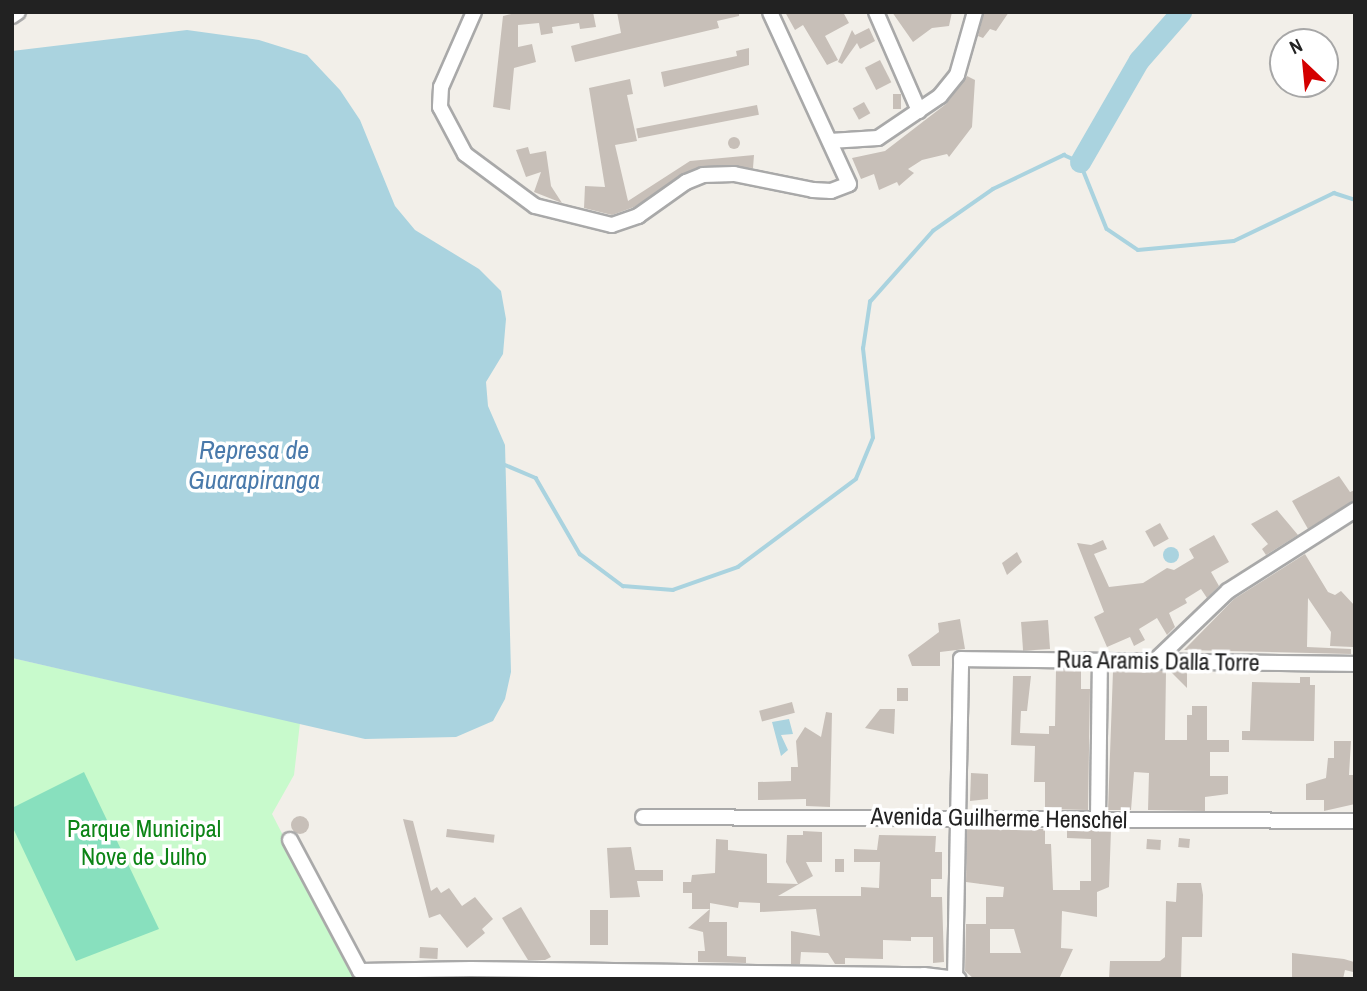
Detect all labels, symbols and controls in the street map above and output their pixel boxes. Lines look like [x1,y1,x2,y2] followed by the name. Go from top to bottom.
[1269,28,1339,98] north arrow
[1285,32,1306,60] text: N
[188,434,320,496] water label: Represa de Guarapiranga
[1056,645,1260,677] street label: Rua Aramis Dalla Torre
[870,801,1128,835] street label: Avenida Guilherme Henschel
[67,815,221,871] park label: Parque Municipal Nove de Julho

